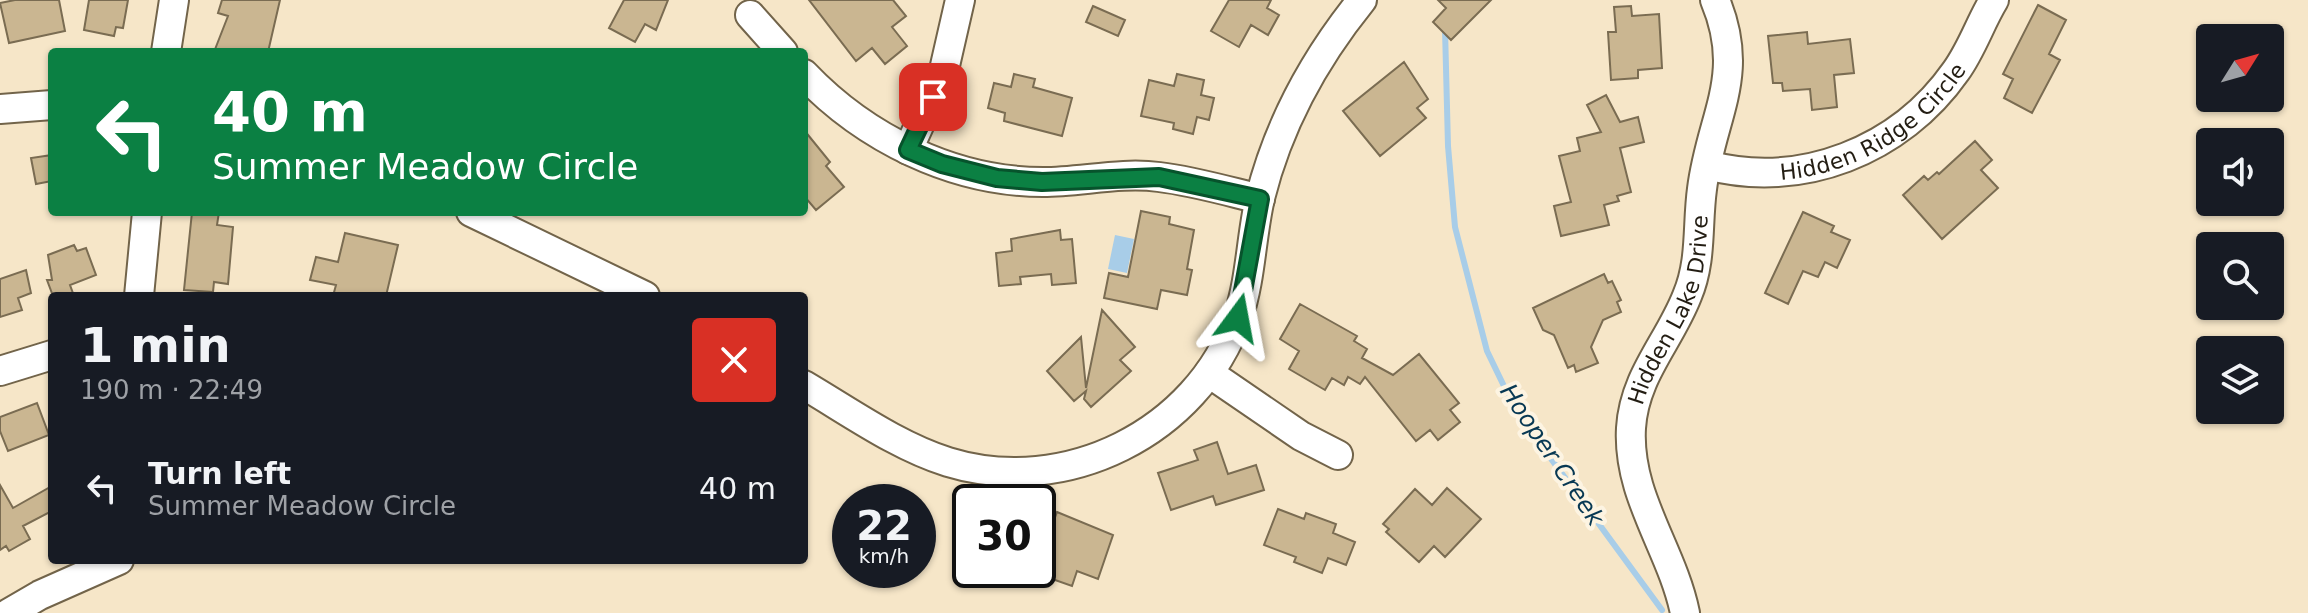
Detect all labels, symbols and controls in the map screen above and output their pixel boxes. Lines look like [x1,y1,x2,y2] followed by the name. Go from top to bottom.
[2196,24,2284,112] north arrow
[2196,24,2284,424] map controls
[1779,58,1971,185] street label: Hidden Ridge Circle
[899,63,967,131] pin
[911,75,955,119] icon: arrive
[212,79,368,144] text: 40 m
[80,80,184,184] icon: left
[2196,128,2284,216] button: sound
[212,146,638,187] text: Summer Meadow Circle
[1623,215,1713,407] street label: Hidden Lake Drive
[2196,232,2284,320] button: search
[1196,276,1280,360] position arrow
[80,317,231,373] text: 1 min
[692,318,776,402] button: close
[2196,336,2284,424] button: layers
[80,375,263,405] text: 190 m · 22:49
[1494,379,1610,532] water label: Hooper Creek
[148,456,291,491] text: Turn left
[80,466,124,510] icon: left
[699,471,776,506] text: 40 m
[952,484,1056,588] speed limit sign: 30
[148,491,456,521] text: Summer Meadow Circle
[856,503,912,549] text: 22
[859,544,909,568] text: km/h

